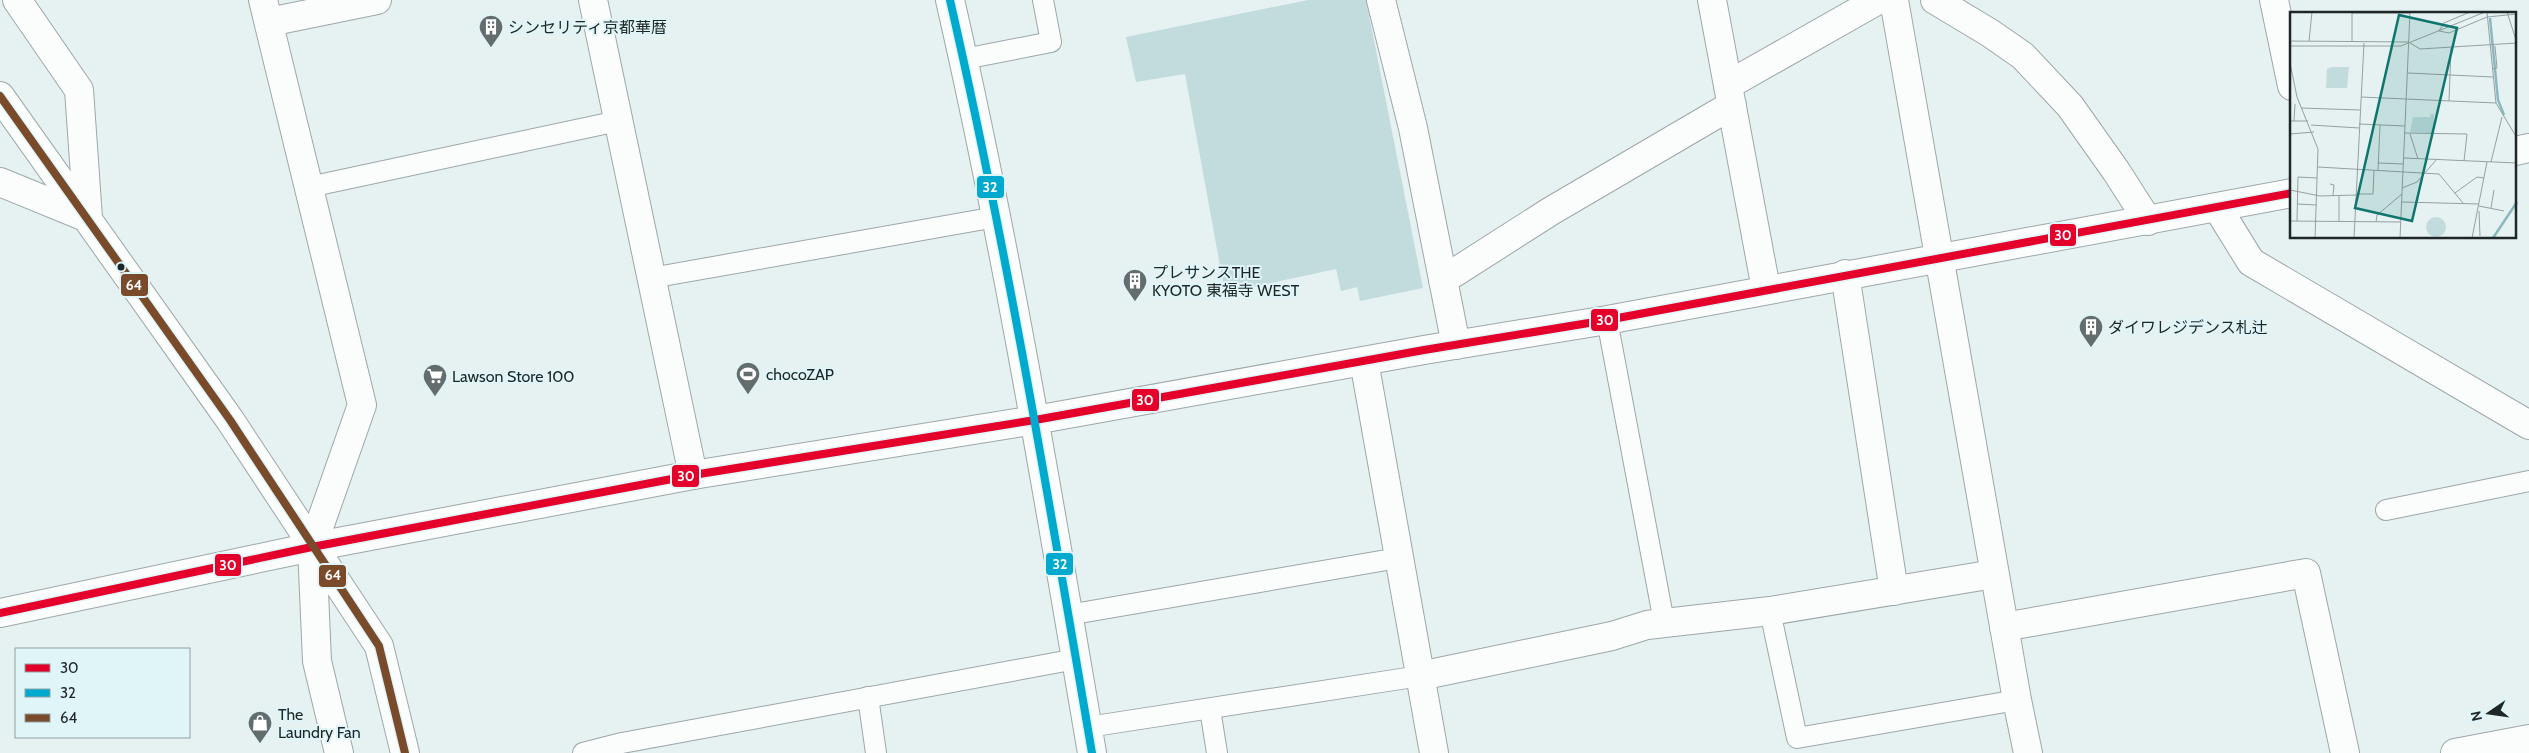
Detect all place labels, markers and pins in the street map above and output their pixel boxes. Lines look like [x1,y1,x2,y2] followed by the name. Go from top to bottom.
[478,14,504,48] building icon: シンセリティ京都華暦
[508,18,667,37] place label: シンセリティ京都華暦
[116,262,126,272] unlabelled marker
[1152,263,1300,300] place label: プレサンスTHE KYOTO 東福寺 WEST
[1122,268,1148,302] building icon: プレサンスTHE KYOTO 東福寺 WEST
[2078,314,2104,348] building icon: ダイワレジデンス札辻
[2108,318,2268,337] place label: ダイワレジデンス札辻
[735,361,761,395] sports icon: chocoZAP
[422,363,448,397] supermarket icon: Lawson Store 100
[766,365,834,384] place label: chocoZAP
[452,367,574,386] place label: Lawson Store 100
[278,705,361,742] place label: The Laundry Fan
[247,710,273,744] shop icon: The Laundry Fan

